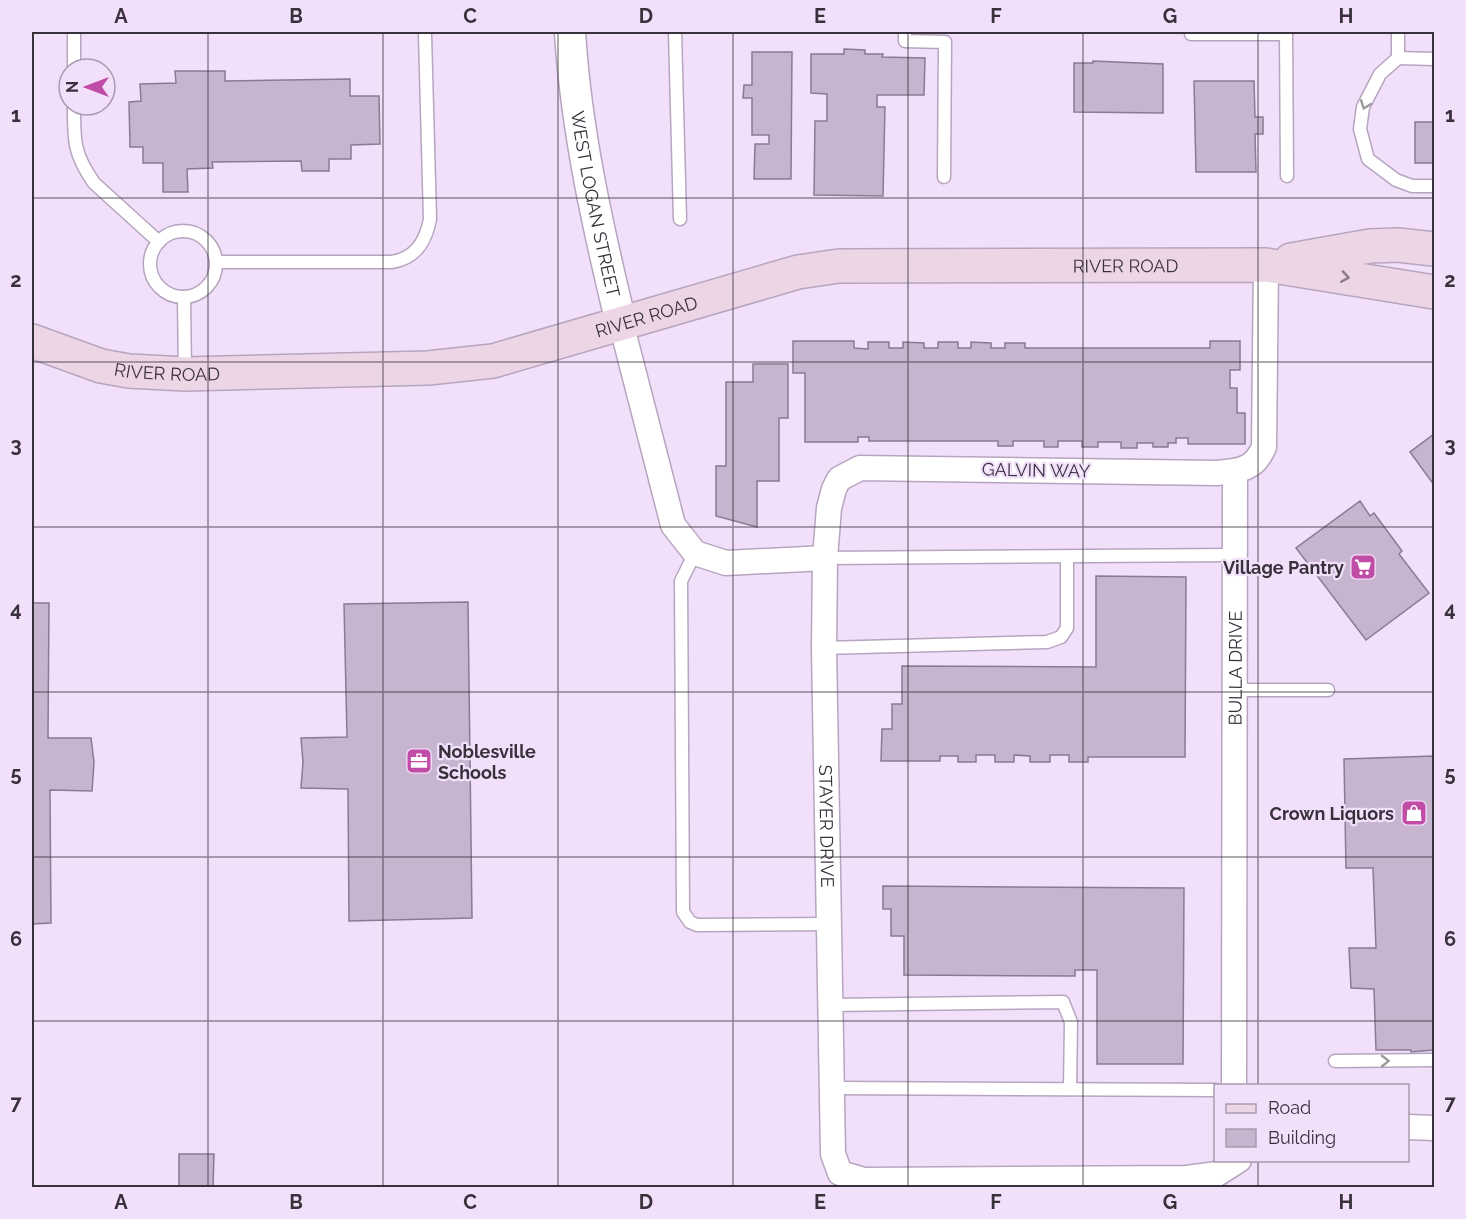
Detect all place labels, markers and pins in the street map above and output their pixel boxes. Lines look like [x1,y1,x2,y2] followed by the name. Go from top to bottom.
[1348,552,1378,582] supermarket icon: Village Pantry
[1223,557,1344,578] place label: Village Pantry
[438,741,536,783] place label: Noblesville Schools
[404,746,434,776] office icon: Noblesville Schools
[1399,798,1429,828] shop icon: Crown Liquors
[1270,803,1394,824] place label: Crown Liquors

